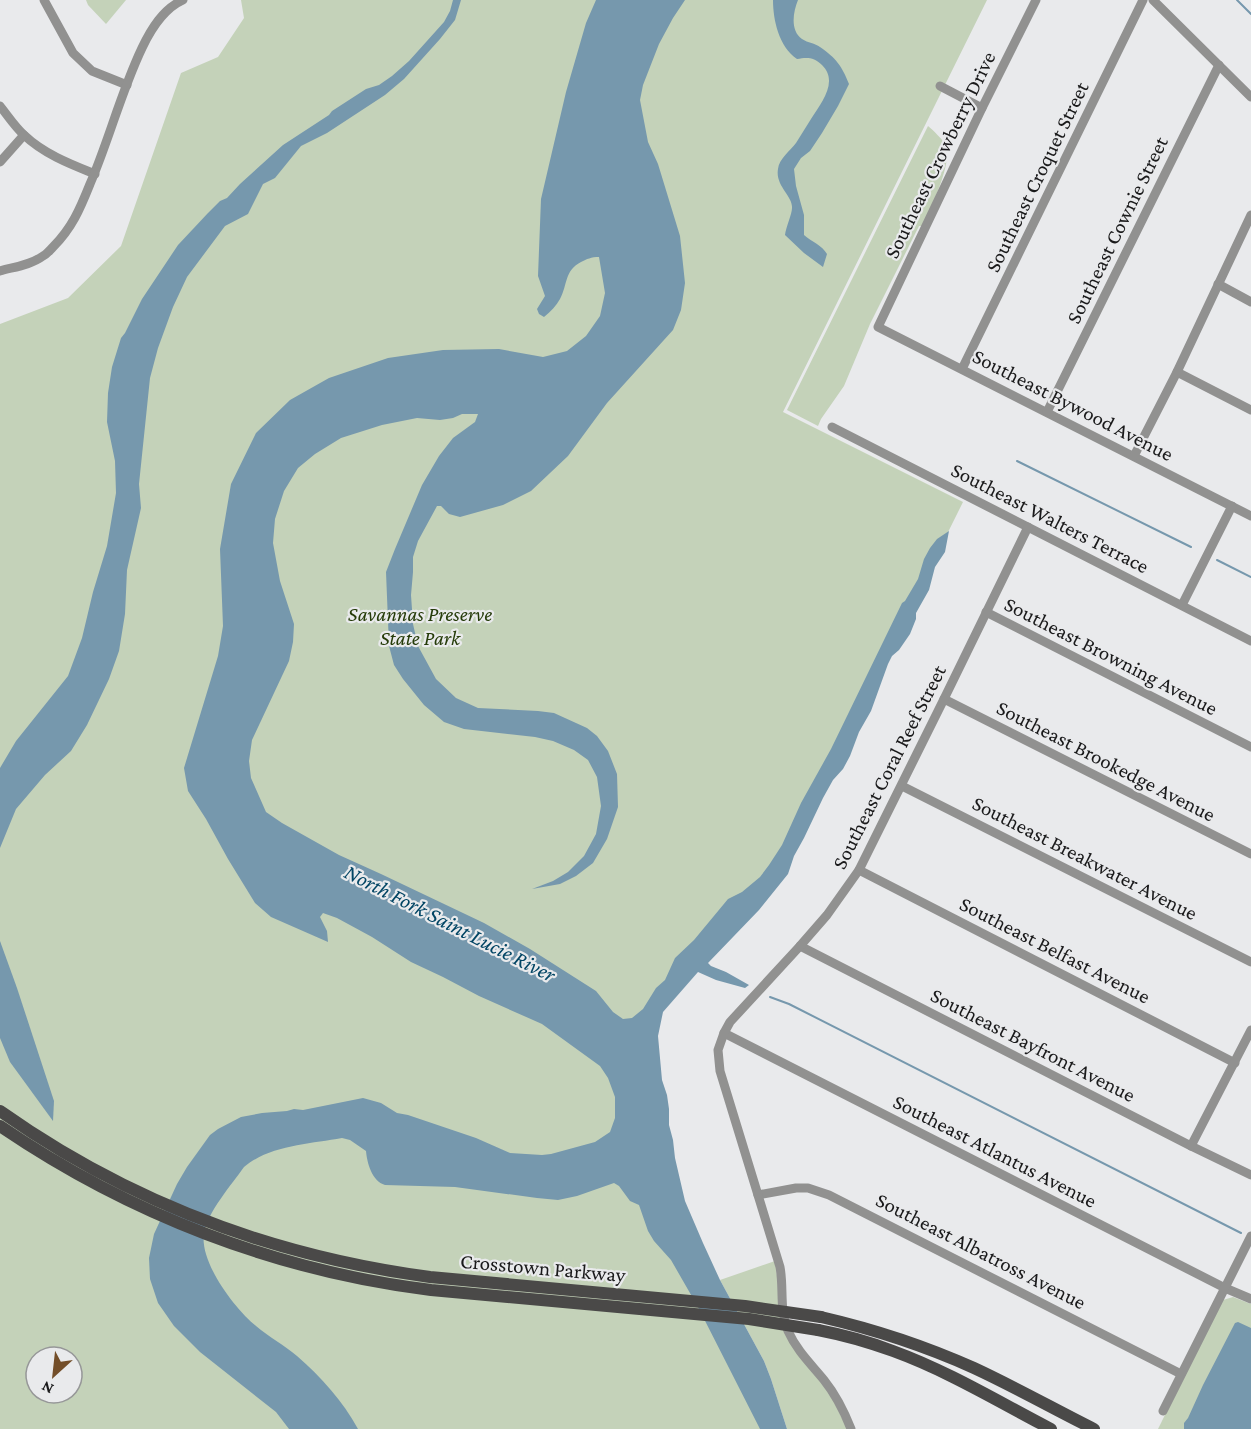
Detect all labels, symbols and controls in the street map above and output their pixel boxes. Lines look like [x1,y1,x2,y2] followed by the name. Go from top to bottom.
[879,48,1001,262] street label: Southeast Crowberry Drive
[980,77,1094,276] street label: Southeast Croquet Street
[1061,132,1173,327] street label: Southeast Cownie Street
[969,344,1177,466] street label: Southeast Bywood Avenue
[947,458,1153,578] street label: Southeast Walters Terrace
[1000,592,1222,720] street label: Southeast Browning Avenue
[348,602,492,650] park label: Savannas Preserve State Park
[827,660,951,873] street label: Southeast Coral Reef Street
[993,695,1219,827] street label: Southeast Brookedge Avenue
[969,791,1201,925] street label: Southeast Breakwater Avenue
[340,859,561,988] water label: North Fork Saint Lucie River
[956,891,1154,1009] street label: Southeast Belfast Avenue
[927,983,1139,1107] street label: Southeast Bayfront Avenue
[889,1089,1101,1213] street label: Southeast Atlantus Avenue
[872,1188,1090,1314] street label: Southeast Albatross Avenue
[459,1249,627,1287] street label: Crosstown Parkway
[24,1345,84,1405] north arrow
[39,1378,56,1398] text: N

